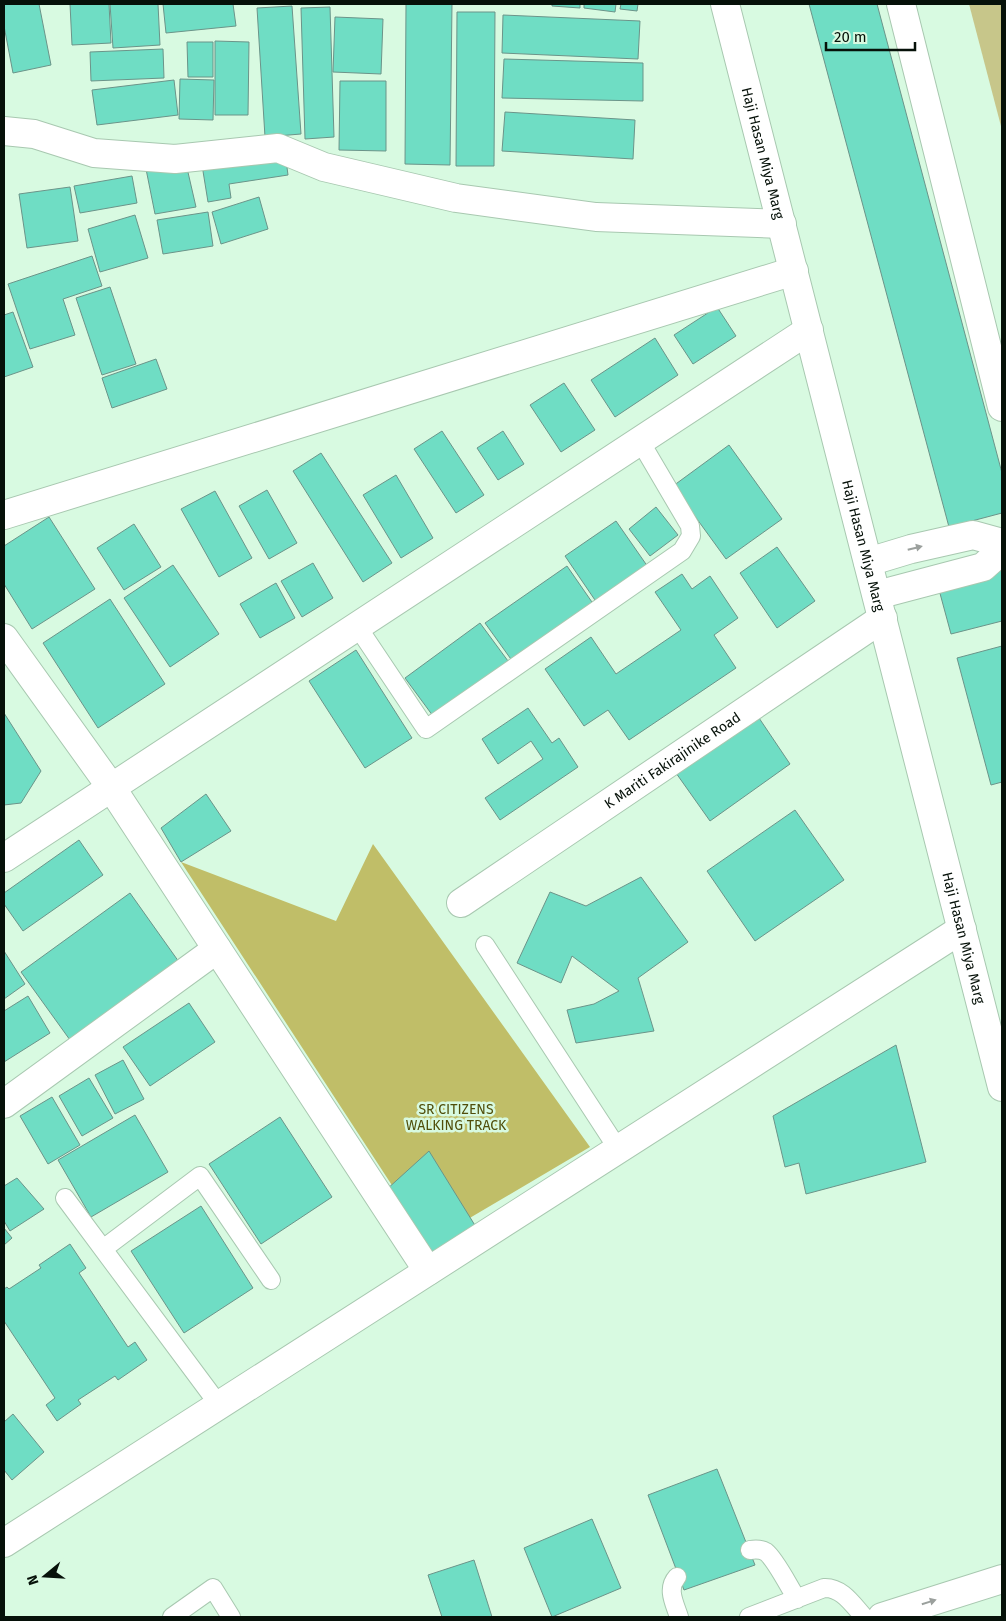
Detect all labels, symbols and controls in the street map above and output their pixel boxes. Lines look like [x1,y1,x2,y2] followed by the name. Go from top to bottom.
[826,20,915,52] scale bar
[834,28,867,46] text: 20 m
[738,85,788,222] street label: Haji Hasan Miya Marg
[838,478,889,614] street label: Haji Hasan Miya Marg
[907,544,922,552] one-way arrow
[601,708,744,812] street label: K Mariti Fakirajinike Road
[939,870,989,1006] street label: Haji Hasan Miya Marg
[406,1101,507,1134] park label: SR CITIZENS WALKING TRACK
[20,1551,70,1601] north arrow
[24,1573,43,1587] text: N
[921,1598,936,1606] one-way arrow

